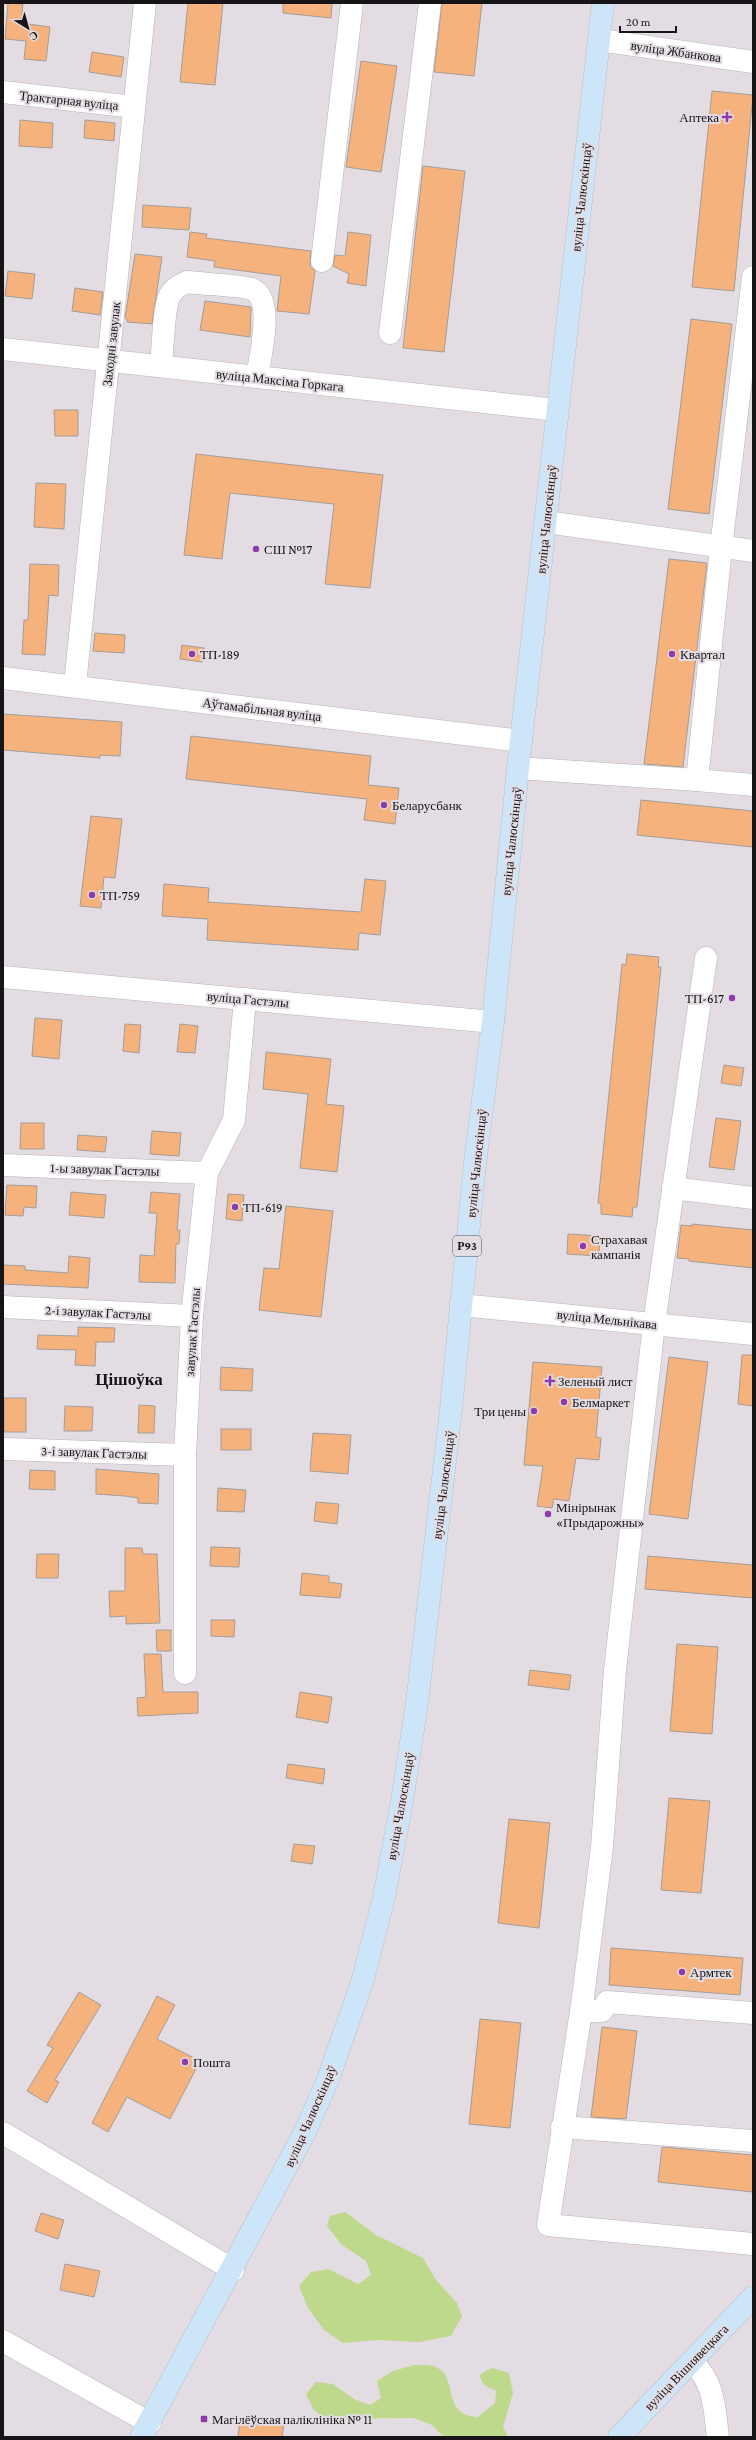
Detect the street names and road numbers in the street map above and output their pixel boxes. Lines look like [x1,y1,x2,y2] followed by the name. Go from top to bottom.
[630,38,722,65] street label: вуліца Жбанкова
[19,88,119,113] street label: Трактарная вуліца
[568,141,595,252] street label: вуліца Чалюскінцаў
[100,300,123,387] street label: Заходні завулак
[215,366,345,395] street label: вуліца Максіма Горкага
[533,463,560,574] street label: вуліца Чалюскінцаў
[202,695,322,724] street label: Аўтамабільная вуліца
[498,785,525,896] street label: вуліца Чалюскінцаў
[206,988,290,1011] street label: вуліца Гастэлы
[463,1107,490,1218] street label: вуліца Чалюскінцаў
[50,1160,160,1179] street label: 1-ы завулак Гастэлы
[453,1236,481,1256] road number: Р93
[182,1287,203,1377] street label: завулак Гастэлы
[45,1302,151,1323] street label: 2-і завулак Гастэлы
[556,1307,658,1332] street label: вуліца Мельнікава
[429,1429,458,1540] street label: вуліца Чалюскінцаў
[41,1443,147,1462] street label: 3-і завулак Гастэлы
[384,1750,417,1861] street label: вуліца Чалюскінцаў
[281,2063,340,2169] street label: вуліца Чалюскінцаў
[641,2321,731,2414] street label: вуліца Вішнявецкага

